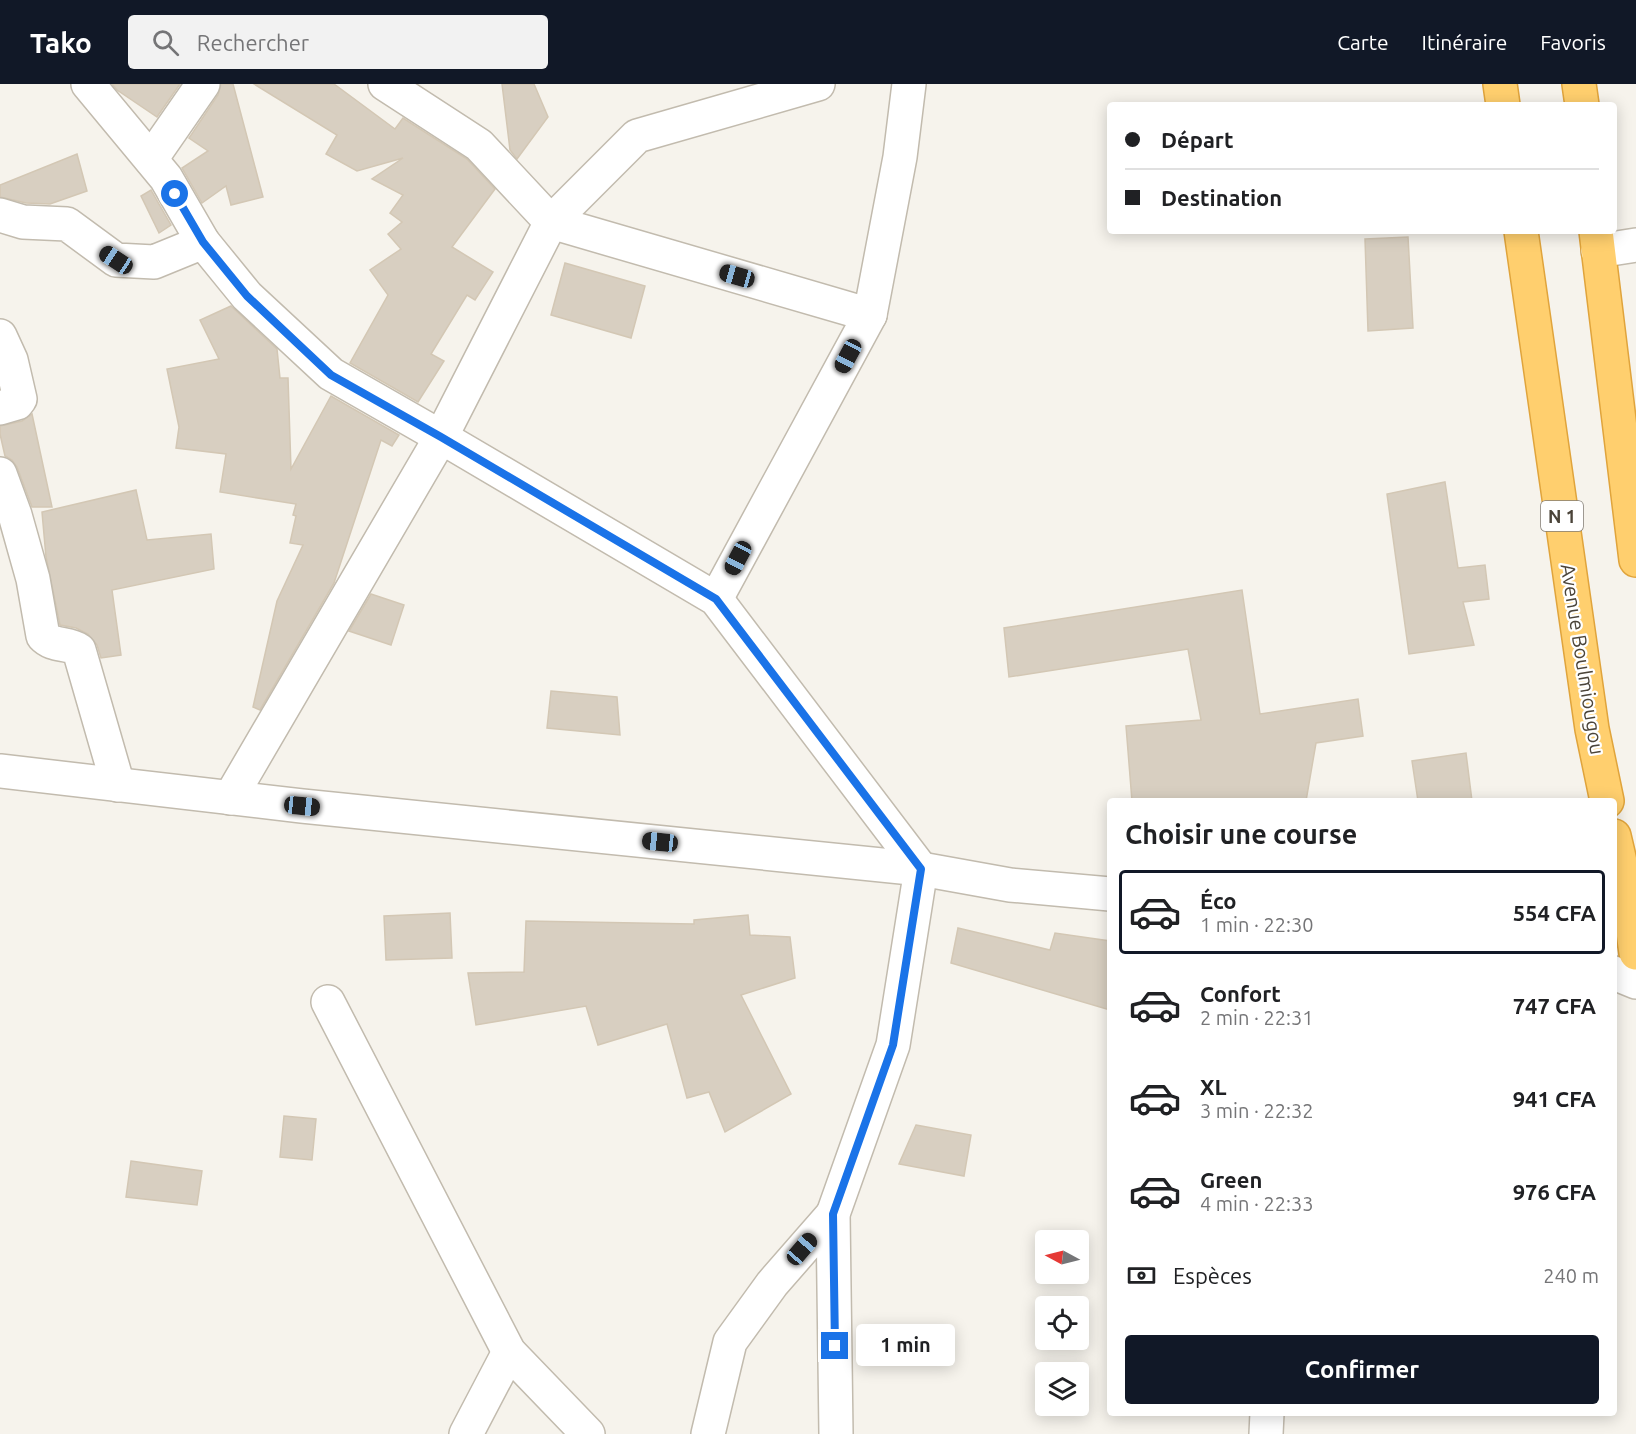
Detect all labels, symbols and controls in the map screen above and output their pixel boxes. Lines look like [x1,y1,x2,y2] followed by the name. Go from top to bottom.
[128,15,548,69] search box
[149,26,182,59] icon: search
[30,27,92,58] text: Tako
[197,30,309,55] text: Rechercher
[1337,30,1389,54] text: Carte
[1422,30,1507,54] text: Itinéraire
[1540,30,1606,54] text: Favoris
[1161,127,1233,152] text: Départ
[161,180,188,207] route start
[1161,185,1282,210] text: Destination
[96,243,136,277] car
[717,262,757,290] car
[832,336,864,376] car
[1541,501,1583,531] road number: N 1
[722,538,754,578] car
[1557,562,1609,756] street label: Avenue Boulmiougou
[283,795,321,817] car
[1125,819,1357,849] text: Choisir une course
[641,831,679,853] car
[1128,885,1182,939] icon: car
[1200,888,1237,913] text: Éco
[1513,900,1596,925] text: 554 CFA
[1200,913,1314,936] text: 1 min · 22:30
[1128,978,1182,1032] icon: car
[1200,981,1281,1006] text: Confort
[1513,993,1596,1018] text: 747 CFA
[1200,1006,1314,1029] text: 2 min · 22:31
[1128,1071,1182,1125] icon: car
[1200,1074,1227,1099] text: XL
[1513,1086,1596,1111] text: 941 CFA
[1200,1099,1314,1122] text: 3 min · 22:32
[1128,1164,1182,1218] icon: car
[1200,1167,1262,1192] text: Green
[1513,1179,1596,1204] text: 976 CFA
[1200,1192,1314,1215] text: 4 min · 22:33
[783,1230,821,1268] car
[1035,1230,1089,1284] north arrow
[1035,1230,1089,1416] map controls
[1125,1259,1158,1292] icon: cash
[1173,1263,1252,1288] text: Espèces
[1543,1264,1599,1287] text: 240 m
[1035,1296,1089,1350] button: locate
[856,1325,955,1367] callout: 1 min
[821,1332,848,1359] route end
[880,1333,931,1356] text: 1 min
[1125,1335,1599,1404] button: Confirmer
[1035,1362,1089,1416] button: layers

